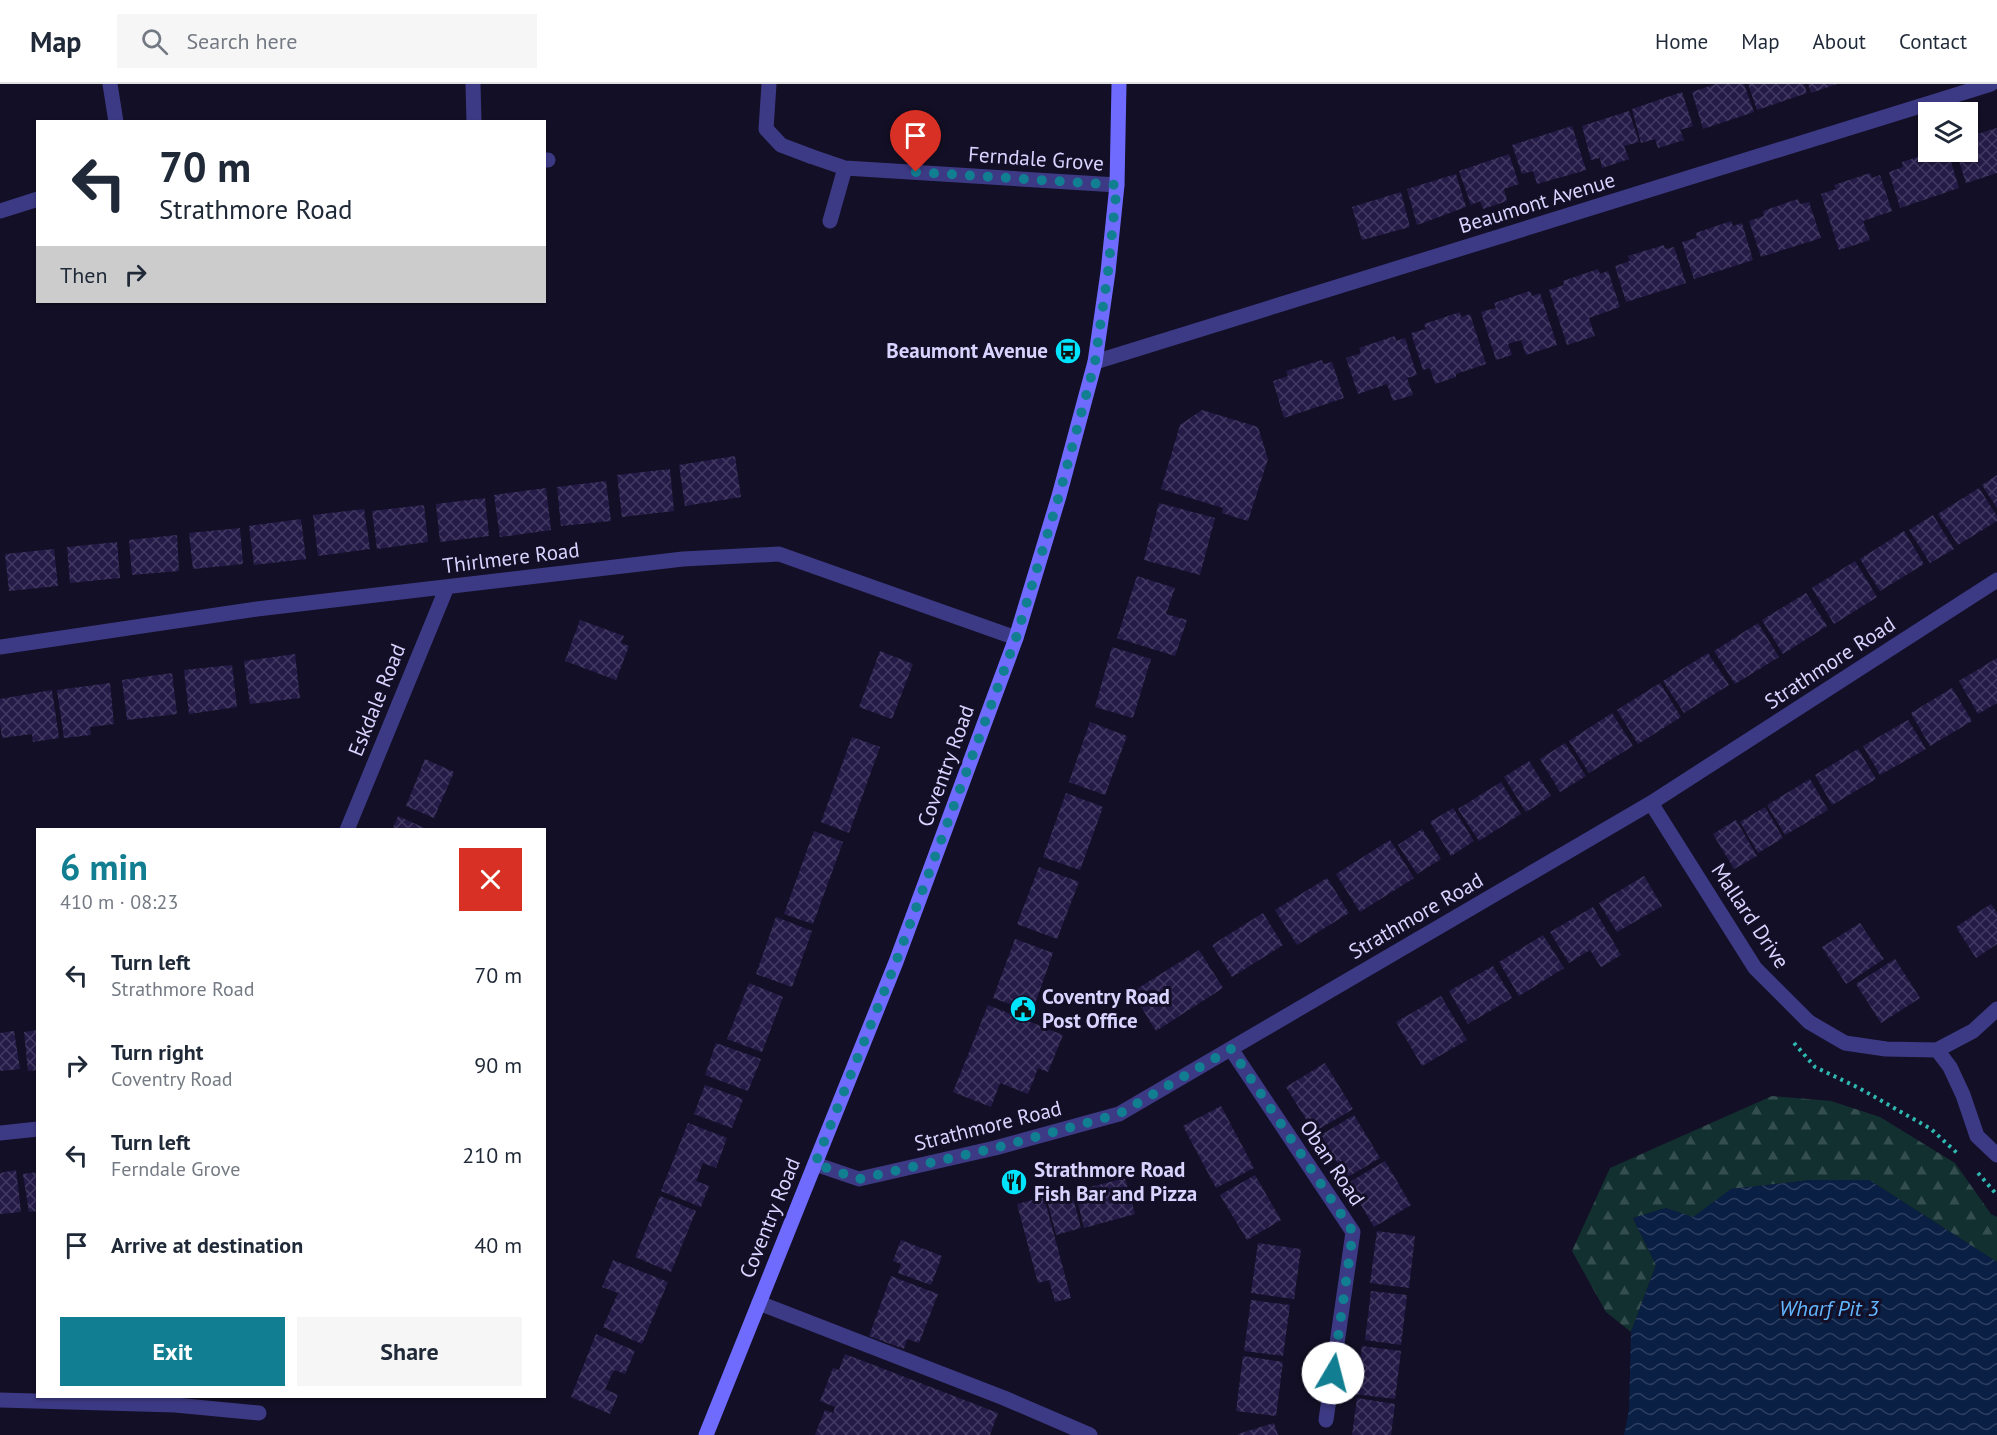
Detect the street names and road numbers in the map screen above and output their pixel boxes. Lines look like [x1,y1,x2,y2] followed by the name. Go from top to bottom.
[967,140,1105,177] street label: Ferndale Grove
[1455,166,1618,239] street label: Beaumont Avenue
[441,536,581,579] street label: Thirlmere Road
[1759,610,1900,715] street label: Strathmore Road
[342,640,411,760] street label: Eskdale Road
[911,701,980,830] street label: Coventry Road
[1705,858,1795,973] street label: Mallard Drive
[1344,866,1488,965] street label: Strathmore Road
[912,1094,1064,1157] street label: Strathmore Road
[1294,1115,1371,1211] street label: Oban Road
[733,1154,806,1282] street label: Coventry Road

